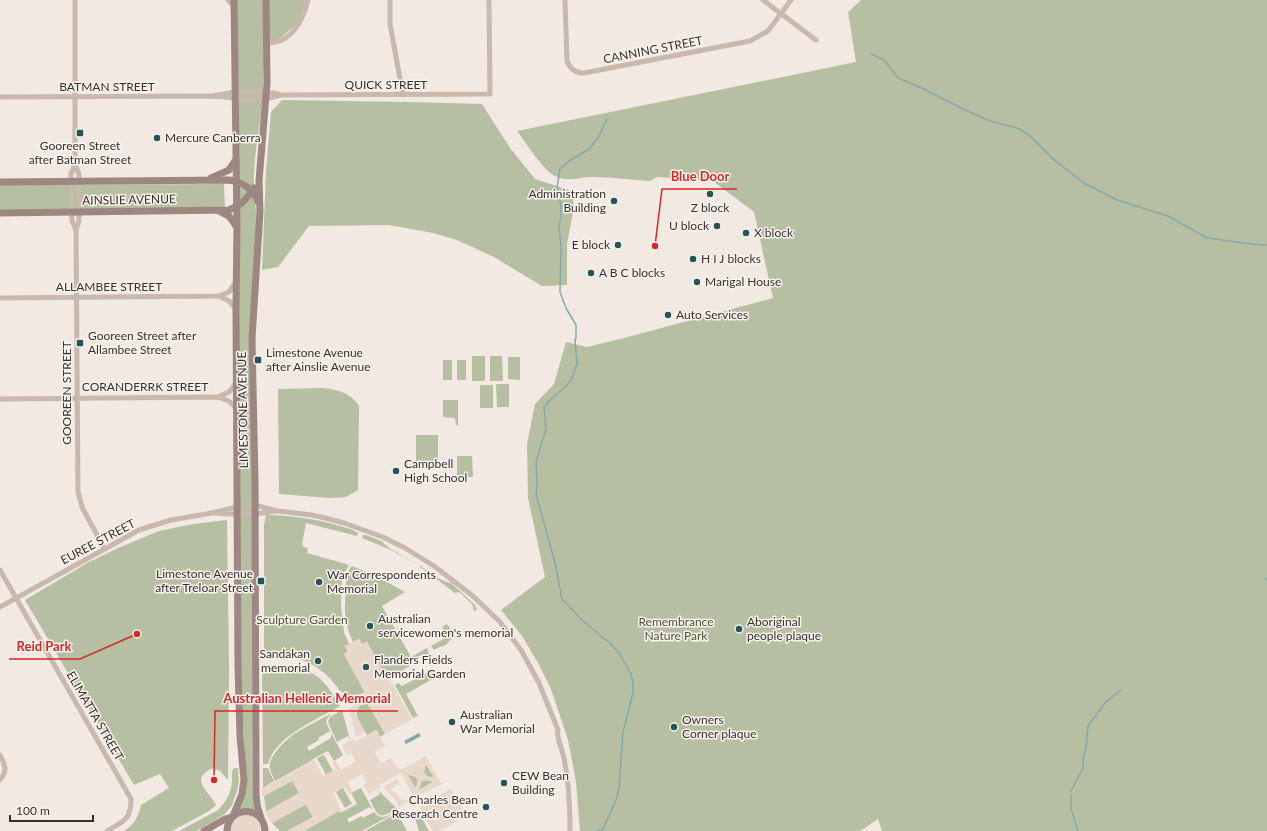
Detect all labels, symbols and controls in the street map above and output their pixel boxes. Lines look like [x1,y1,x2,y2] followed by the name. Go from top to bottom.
[602,33,704,66] street label: CANNING STREET
[345,77,427,92] street label: QUICK STREET
[59,79,155,94] street label: BATMAN STREET
[75,128,85,138] marker: Gooreen Street after Batman Street
[165,130,261,145] place label: Mercure Canberra
[152,133,162,143] marker: Mercure Canberra
[29,138,132,167] place label: Gooreen Street after Batman Street
[662,164,737,189] callout: Blue Door
[671,168,730,184] text: Blue Door
[528,186,606,215] place label: Administration Building
[705,189,715,199] marker: Z block
[82,191,176,208] street label: AINSLIE AVENUE
[609,196,619,206] marker: Administration Building
[691,200,730,215] place label: Z block
[669,218,710,233] place label: U block
[712,221,722,231] marker: U block
[754,225,794,240] place label: X block
[741,228,751,238] marker: X block
[572,237,611,252] place label: E block
[613,240,623,250] marker: E block
[701,251,761,266] place label: H I J blocks
[688,254,698,264] marker: H I J blocks
[599,265,665,280] place label: A B C blocks
[586,268,596,278] marker: A B C blocks
[705,274,781,289] place label: Marigal House
[692,277,702,287] marker: Marigal House
[56,279,162,294] street label: ALLAMBEE STREET
[676,307,748,322] place label: Auto Services
[663,310,673,320] marker: Auto Services
[88,328,197,357] place label: Gooreen Street after Allambee Street
[75,338,85,348] marker: Gooreen Street after Allambee Street
[59,341,74,445] street label: GOOREEN STREET
[266,345,371,374] place label: Limestone Avenue after Ainslie Avenue
[234,352,251,468] street label: LIMESTONE AVENUE
[253,355,263,365] marker: Limestone Avenue after Ainslie Avenue
[82,379,208,394] street label: CORANDERRK STREET
[404,456,467,485] place label: Campbell High School
[391,466,401,476] marker: Campbell High School
[58,516,138,567] street label: EUREE STREET
[155,566,254,595] place label: Limestone Avenue after Treloar Street
[327,567,436,596] place label: War Correspondents Memorial
[256,576,266,586] marker: Limestone Avenue after Treloar Street
[314,577,324,587] marker: War Correspondents Memorial
[378,611,513,640] place label: Australian servicewomen's memorial
[256,612,348,627] park label: Sculpture Garden
[638,614,714,643] park label: Remembrance Nature Park
[747,614,821,643] place label: Aboriginal people plaque
[365,621,375,631] marker: Australian servicewomen's memorial
[734,624,744,634] marker: Aboriginal people plaque
[9,634,80,659] callout: Reid Park
[17,638,72,654] text: Reid Park
[259,646,310,675] place label: Sandakan memorial
[374,652,466,681] place label: Flanders Fields Memorial Garden
[313,656,323,666] marker: Sandakan memorial
[361,662,371,672] marker: Flanders Fields Memorial Garden
[64,668,127,763] street label: ELIMATTA STREET
[215,686,398,711] callout: Australian Hellenic Memorial
[222,690,391,706] text: Australian Hellenic Memorial
[460,707,535,736] place label: Australian War Memorial
[682,712,757,741] place label: Owners Corner plaque
[447,717,457,727] marker: Australian War Memorial
[669,722,679,732] marker: Owners Corner plaque
[512,768,569,797] place label: CEW Bean Building
[499,778,509,788] marker: CEW Bean Building
[392,792,478,821] place label: Charles Bean Reserach Centre
[10,797,93,823] scale bar
[481,802,491,812] marker: Charles Bean Reserach Centre
[16,803,50,818] text: 100 m

